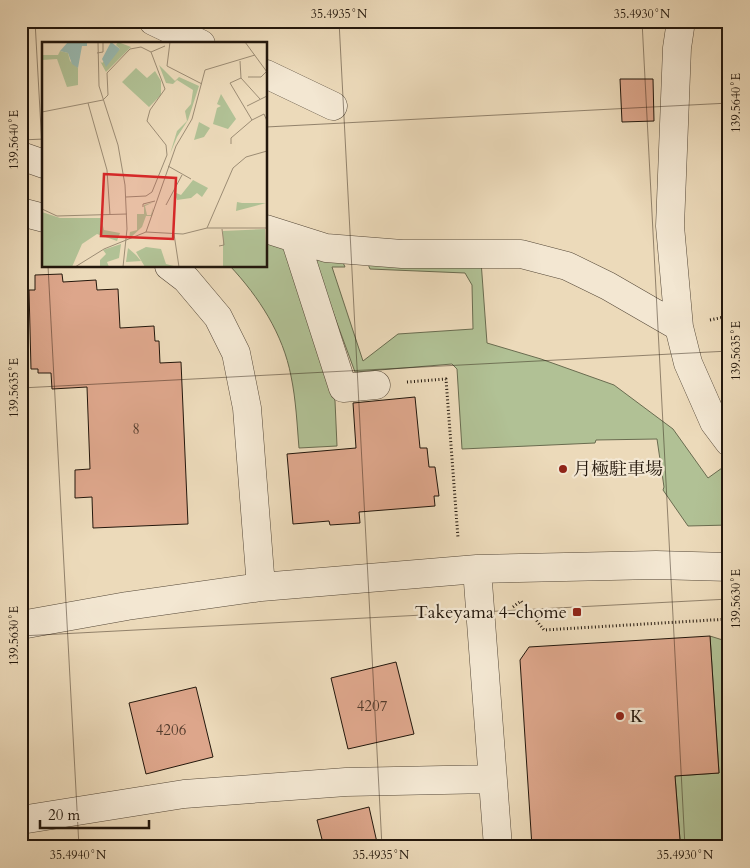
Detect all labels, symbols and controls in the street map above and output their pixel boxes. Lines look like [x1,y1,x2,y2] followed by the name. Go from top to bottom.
[311,6,368,22] text: 35.4935°N
[614,6,671,22] text: 35.4930°N
[42,42,268,268] inset map
[728,73,744,133] text: 139.5640°E
[6,110,22,170] text: 139.5640°E
[728,321,744,381] text: 139.5635°E
[6,358,22,418] text: 139.5635°E
[132,419,140,439] house number: 8
[573,457,663,482] place label: 月極駐車場
[557,463,569,475] marker: 月極駐車場
[728,569,744,629] text: 139.5630°E
[415,600,567,625] place label: Takeyama 4-chome
[6,606,22,666] text: 139.5630°E
[571,606,583,618] marker: Takeyama 4-chome
[357,696,388,716] house number: 4207
[630,704,644,729] place label: K
[614,710,626,722] marker: K
[156,720,187,740] house number: 4206
[40,798,149,830] scale bar
[48,805,80,825] text: 20 m
[50,847,107,863] text: 35.4940°N
[353,847,410,863] text: 35.4935°N
[657,847,714,863] text: 35.4930°N

